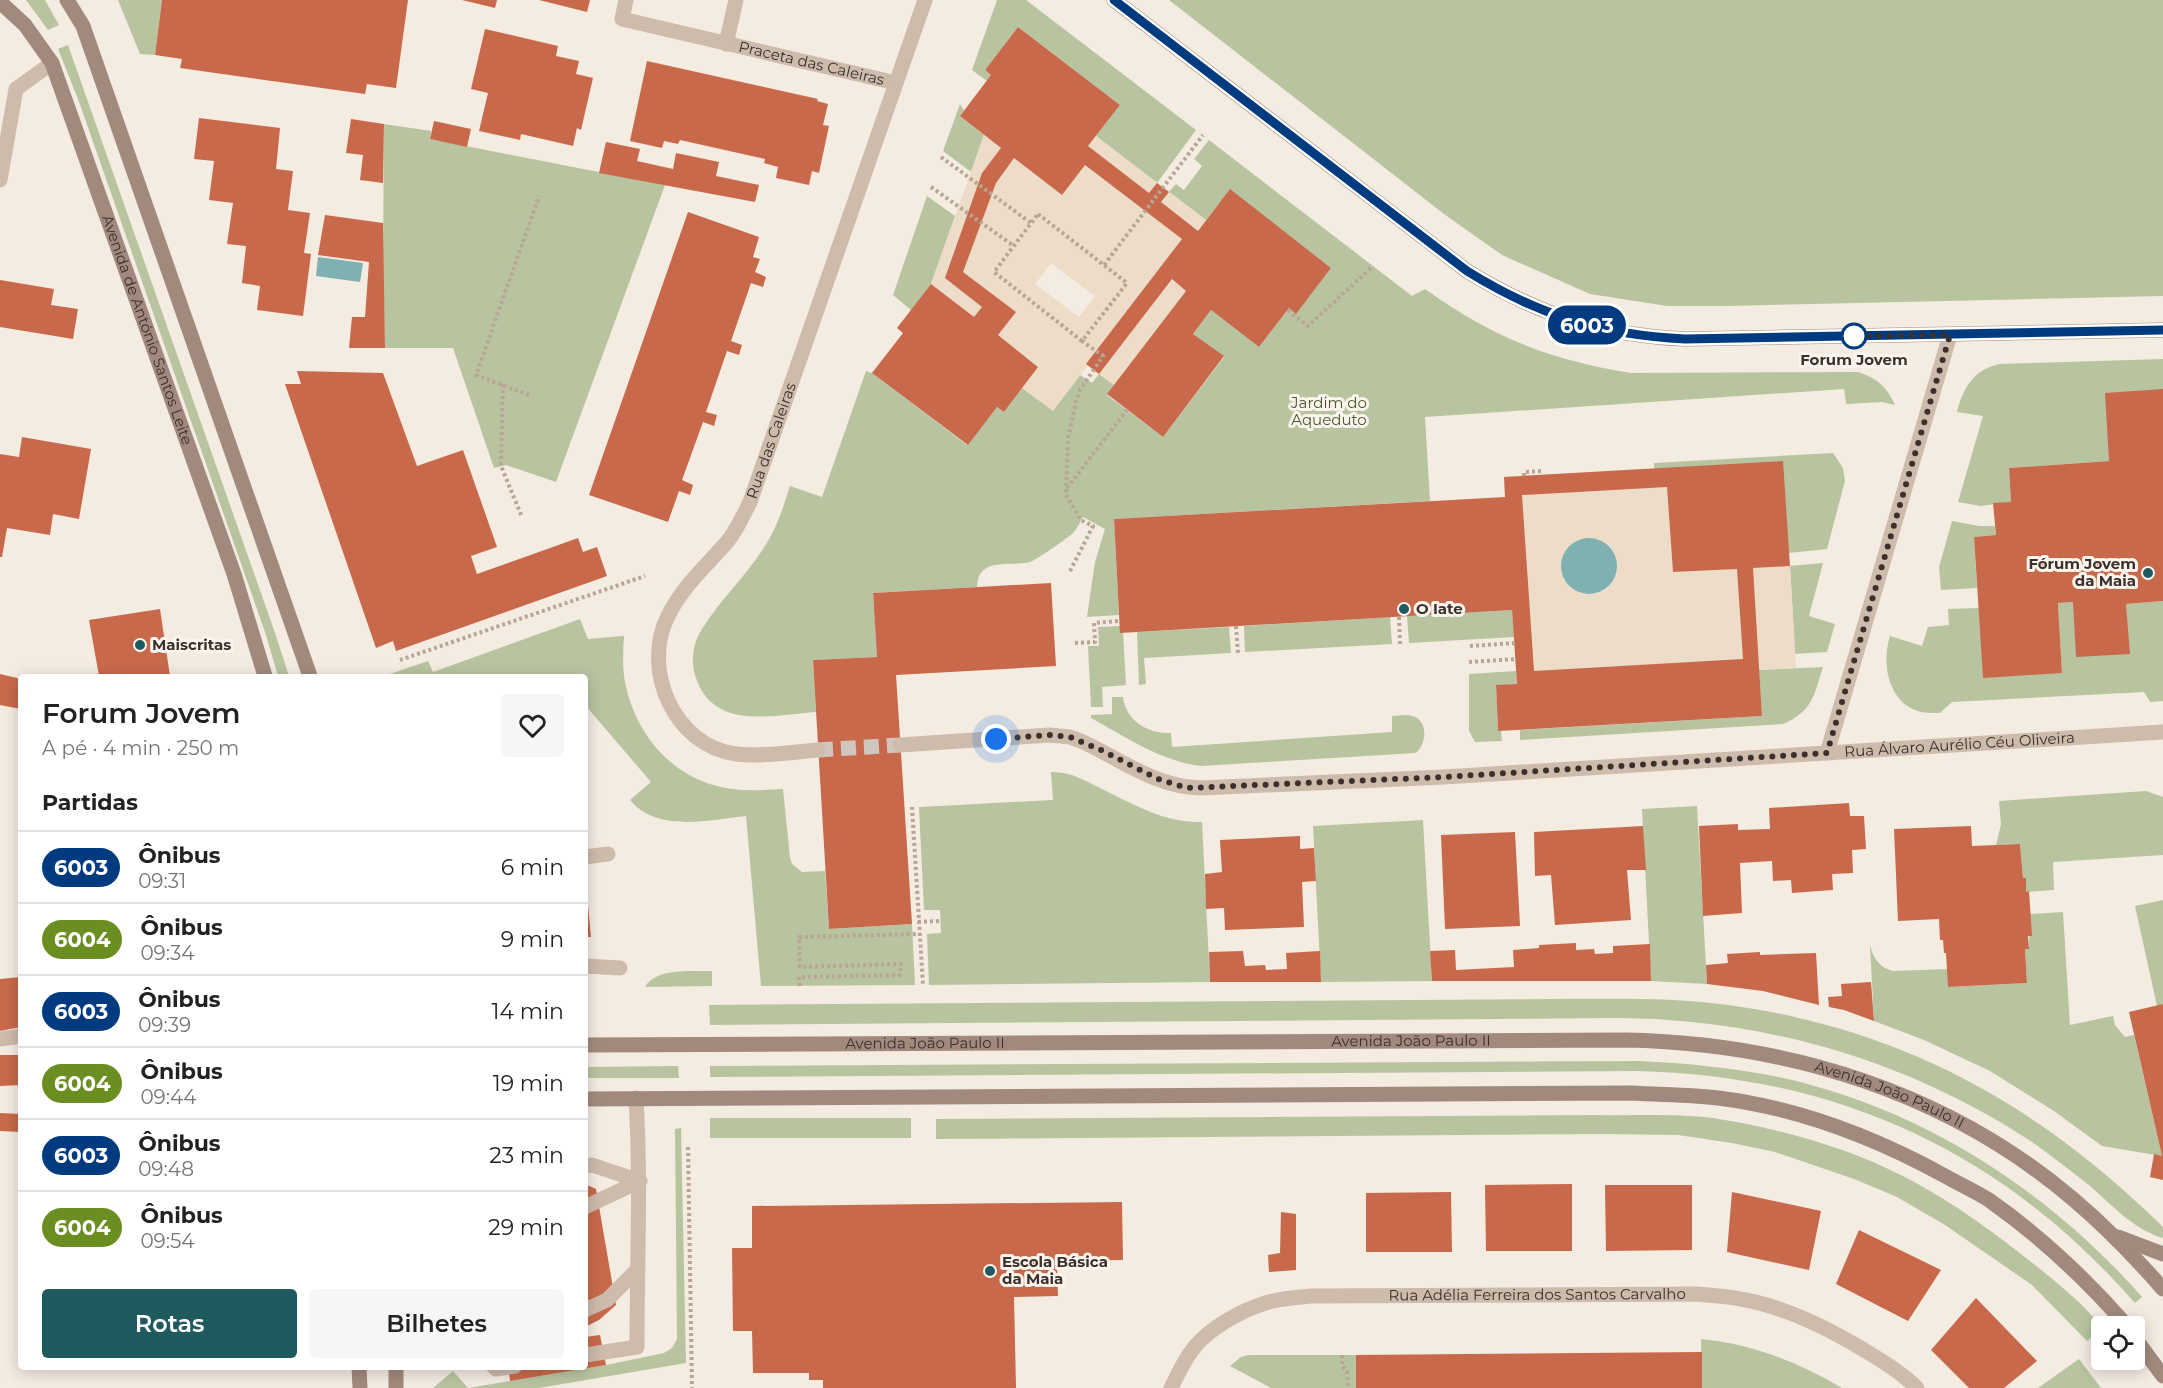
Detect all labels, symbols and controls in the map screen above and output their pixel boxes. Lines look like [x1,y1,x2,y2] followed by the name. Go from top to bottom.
[737,37,886,89] street label: Praceta das Caleiras
[98,212,197,447] street label: Avenida de António Santos Leite
[1545,306,1629,344] line badge: 6003
[1560,313,1614,338] text: 6003
[1841,323,1867,349] marker: Forum Jovem
[1800,350,1908,369] place label: Forum Jovem
[742,380,800,501] street label: Rua das Caleiras
[1290,393,1367,429] park label: Jardim do Aqueduto
[2028,554,2136,590] place label: Fórum Jovem da Maia
[2141,566,2155,580] marker: Fórum Jovem da Maia
[1416,599,1463,618] place label: O Iate
[1397,602,1411,616] marker: O Iate
[152,635,231,654] place label: Maiscritas
[133,638,147,652] marker: Maiscritas
[501,694,564,757] button: heart
[42,696,241,730] text: Forum Jovem
[981,724,1011,754] your location
[1844,728,2075,761] street label: Rua Álvaro Aurélio Céu Oliveira
[42,736,239,760] text: A pé · 4 min · 250 m
[42,789,138,816] text: Partidas
[138,842,221,869] text: Ônibus
[501,854,564,881] text: 6 min
[54,855,108,880] text: 6003
[138,869,186,893] text: 09:31
[140,914,223,941] text: Ônibus
[501,926,564,953] text: 9 min
[54,927,110,952] text: 6004
[140,941,195,965] text: 09:34
[138,986,221,1013] text: Ônibus
[492,998,564,1025] text: 14 min
[54,999,108,1024] text: 6003
[138,1013,191,1037] text: 09:39
[1331,1031,1491,1050] street label: Avenida João Paulo II
[845,1033,1005,1053] street label: Avenida João Paulo II
[1813,1056,1968,1132] street label: Avenida João Paulo II
[140,1058,223,1085] text: Ônibus
[493,1070,564,1097] text: 19 min
[54,1071,110,1096] text: 6004
[140,1085,196,1109] text: 09:44
[138,1130,221,1157] text: Ônibus
[489,1142,564,1169] text: 23 min
[54,1143,108,1168] text: 6003
[138,1157,194,1181] text: 09:48
[140,1202,223,1229] text: Ônibus
[488,1214,564,1241] text: 29 min
[54,1215,110,1240] text: 6004
[140,1229,195,1253] text: 09:54
[1002,1252,1108,1288] place label: Escola Básica da Maia
[983,1264,997,1278] marker: Escola Básica da Maia
[1388,1284,1686,1305] street label: Rua Adélia Ferreira dos Santos Carvalho
[42,1289,297,1358] button: Rotas
[309,1289,564,1358] button: Bilhetes
[2091,1316,2145,1370] map controls
[2091,1316,2145,1370] button: locate

